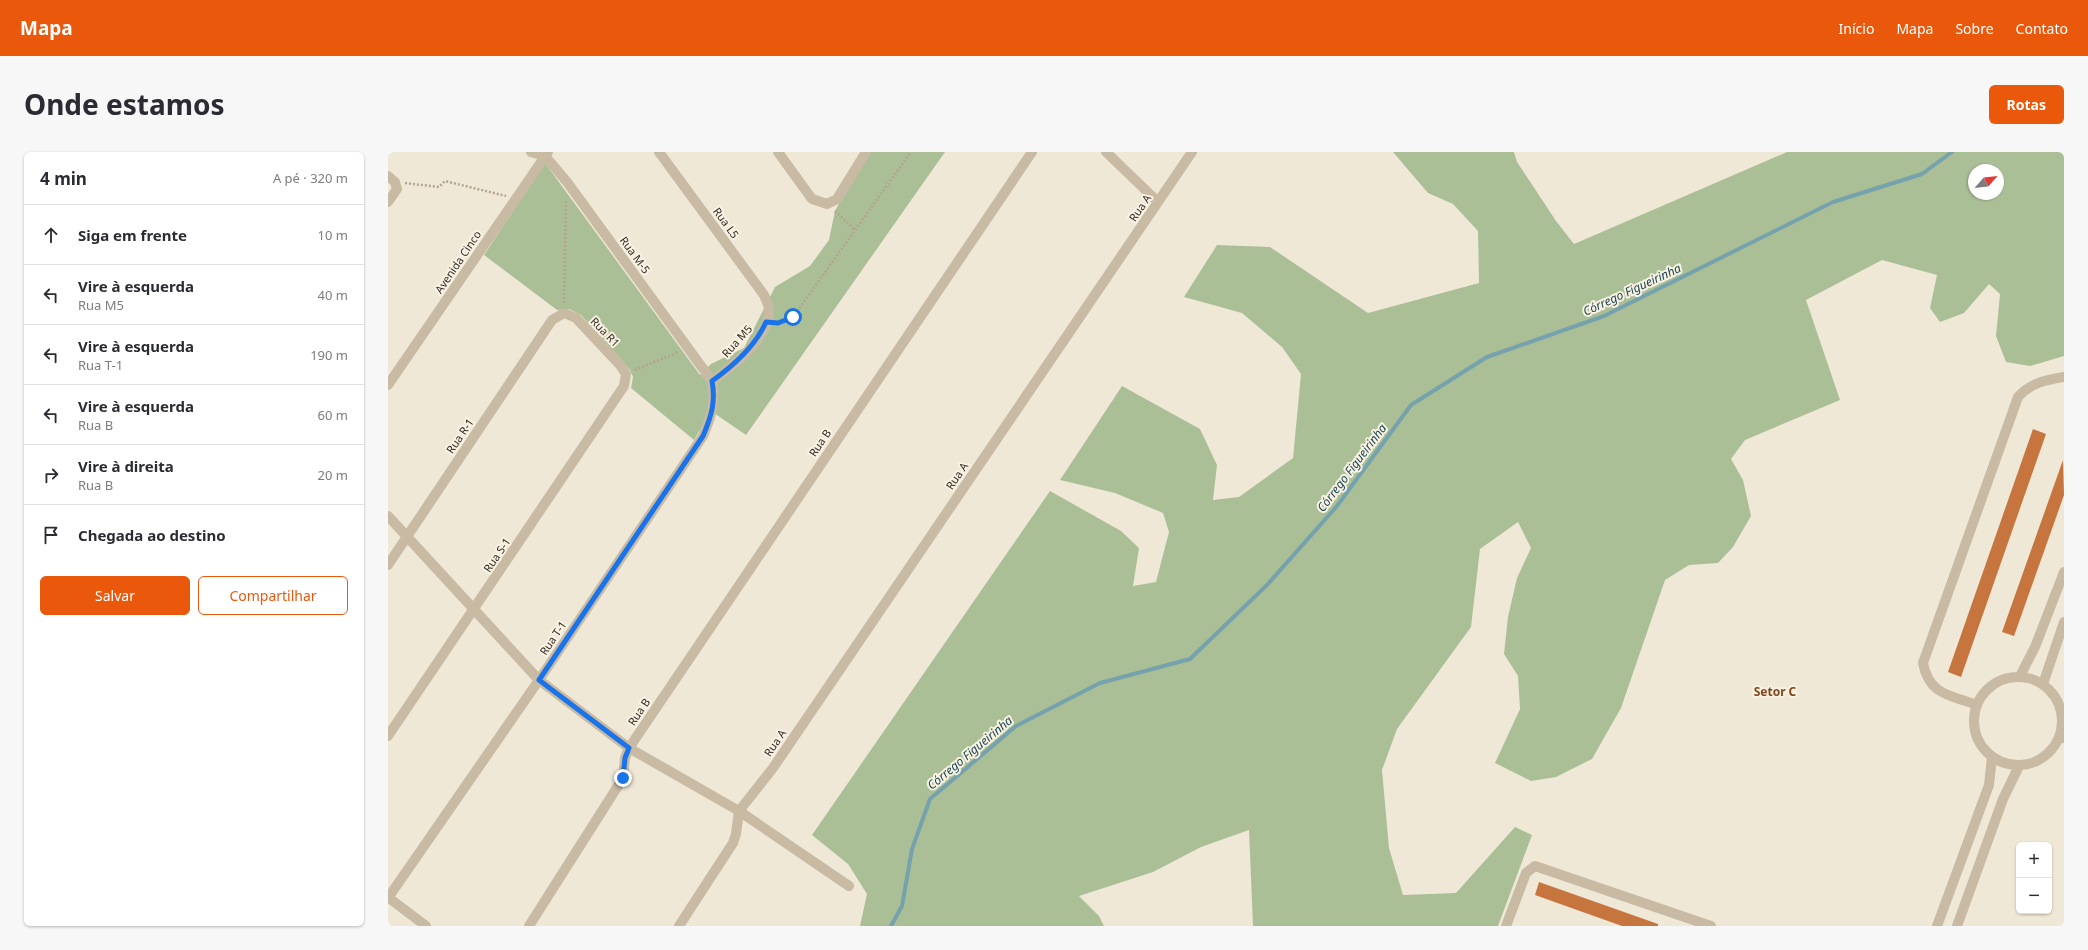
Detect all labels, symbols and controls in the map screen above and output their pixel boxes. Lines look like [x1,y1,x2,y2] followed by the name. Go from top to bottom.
[20,15,73,41] text: Mapa
[1839,19,1874,38] text: Início
[1896,19,1933,38] text: Mapa
[1955,19,1994,38] text: Sobre
[2016,19,2068,38] text: Contato
[24,85,225,123] text: Onde estamos
[1989,85,2064,124] button: Rotas
[1968,164,2004,200] north arrow
[40,167,87,190] text: 4 min
[273,169,348,187] text: A pé · 320 m
[1125,190,1155,224] street label: Rua A
[710,204,743,241] street label: Rua L5
[40,224,62,246] icon: ahead
[78,225,187,245] text: Siga em frente
[318,226,348,244] text: 10 m
[431,227,484,296] street label: Avenida Cinco
[617,233,654,276] street label: Rua M-5
[1580,259,1684,320] water label: Córrego Figueirinha
[78,276,194,296] text: Vire à esquerda
[40,284,62,306] icon: left
[318,286,348,304] text: 40 m
[78,296,124,314] text: Rua M5
[784,308,802,326] route start
[588,314,623,350] street label: Rua R1
[718,321,755,360] street label: Rua M5
[78,336,194,356] text: Vire à esquerda
[40,344,62,366] icon: left
[310,346,348,364] text: 190 m
[78,356,123,374] text: Rua T-1
[78,396,194,416] text: Vire à esquerda
[40,404,62,426] icon: left
[318,406,348,424] text: 60 m
[442,415,477,456] street label: Rua R-1
[78,416,113,434] text: Rua B
[1313,420,1390,515] water label: Córrego Figueirinha
[805,426,834,459] street label: Rua B
[78,456,174,476] text: Vire à direita
[942,458,972,492] street label: Rua A
[40,464,62,486] icon: right
[318,466,348,484] text: 20 m
[78,476,113,494] text: Rua B
[40,524,62,546] icon: arrive
[78,525,226,545] text: Chegada ao destino
[480,535,514,575] street label: Rua S-1
[40,576,190,615] button: Salvar
[198,576,348,615] button: Compartilhar
[536,618,569,658] street label: Rua T-1
[1754,683,1797,700] district label: Setor C
[624,695,653,728] street label: Rua B
[923,712,1016,793] water label: Córrego Figueirinha
[760,725,790,759] street label: Rua A
[614,769,632,787] route end
[2016,842,2052,914] map controls
[2016,842,2052,878] button: +
[2016,878,2052,914] button: −

